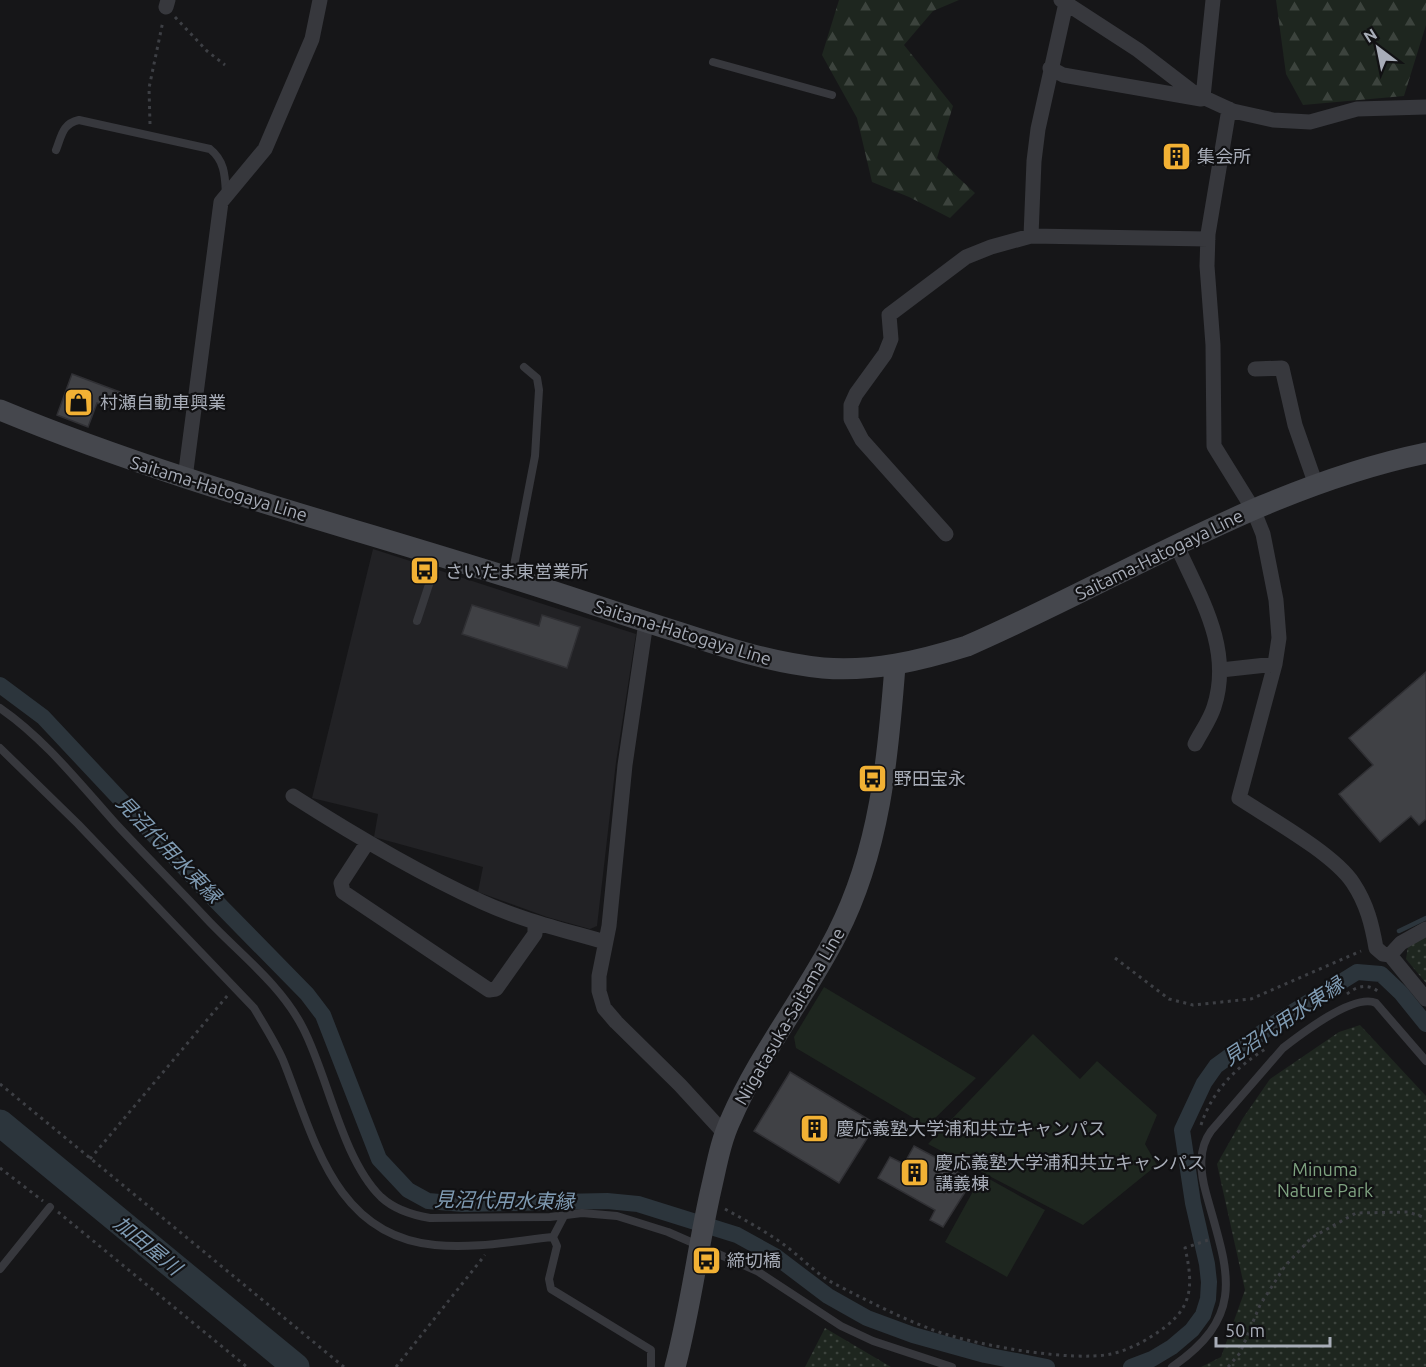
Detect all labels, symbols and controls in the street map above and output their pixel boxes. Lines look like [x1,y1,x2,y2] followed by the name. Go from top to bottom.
[1348,18,1408,78] north arrow
[1360,24,1380,46] text: N
[1160,140,1192,172] building icon: 集会所
[1197,146,1251,166] place label: 集会所
[63,386,95,418] shop icon: 村瀬自動車興業
[100,392,226,412] place label: 村瀬自動車興業
[128,452,310,524] street label: Saitama-Hatogaya Line
[1072,505,1246,603] street label: Saitama-Hatogaya Line
[408,555,440,587] bus stop icon: さいたま東営業所
[445,561,588,581] place label: さいたま東営業所
[592,596,774,668] street label: Saitama-Hatogaya Line
[857,762,889,794] bus stop icon: 野田宝永
[894,768,966,788] place label: 野田宝永
[112,791,227,909] water label: 見沼代用水東縁
[730,924,848,1108] street label: Niigatasuka-Saitama Line
[1219,971,1349,1070] water label: 見沼代用水東縁
[799,1112,831,1144] building icon: 慶応義塾大学浦和共立キャンパス
[836,1118,1106,1138] place label: 慶応義塾大学浦和共立キャンパス
[935,1152,1205,1193] place label: 慶応義塾大学浦和共立キャンパス 講義棟
[898,1156,930,1188] building icon: 慶応義塾大学浦和共立キャンパス 講義棟
[1277,1159,1373,1200] park label: Minuma Nature Park
[434,1187,576,1213] water label: 見沼代用水東縁
[110,1211,188,1280] water label: 加田屋川
[690,1244,722,1276] bus stop icon: 締切橋
[727,1250,781,1270] place label: 締切橋
[1216,1310,1330,1348] scale bar
[1225,1320,1265,1340] text: 50 m

